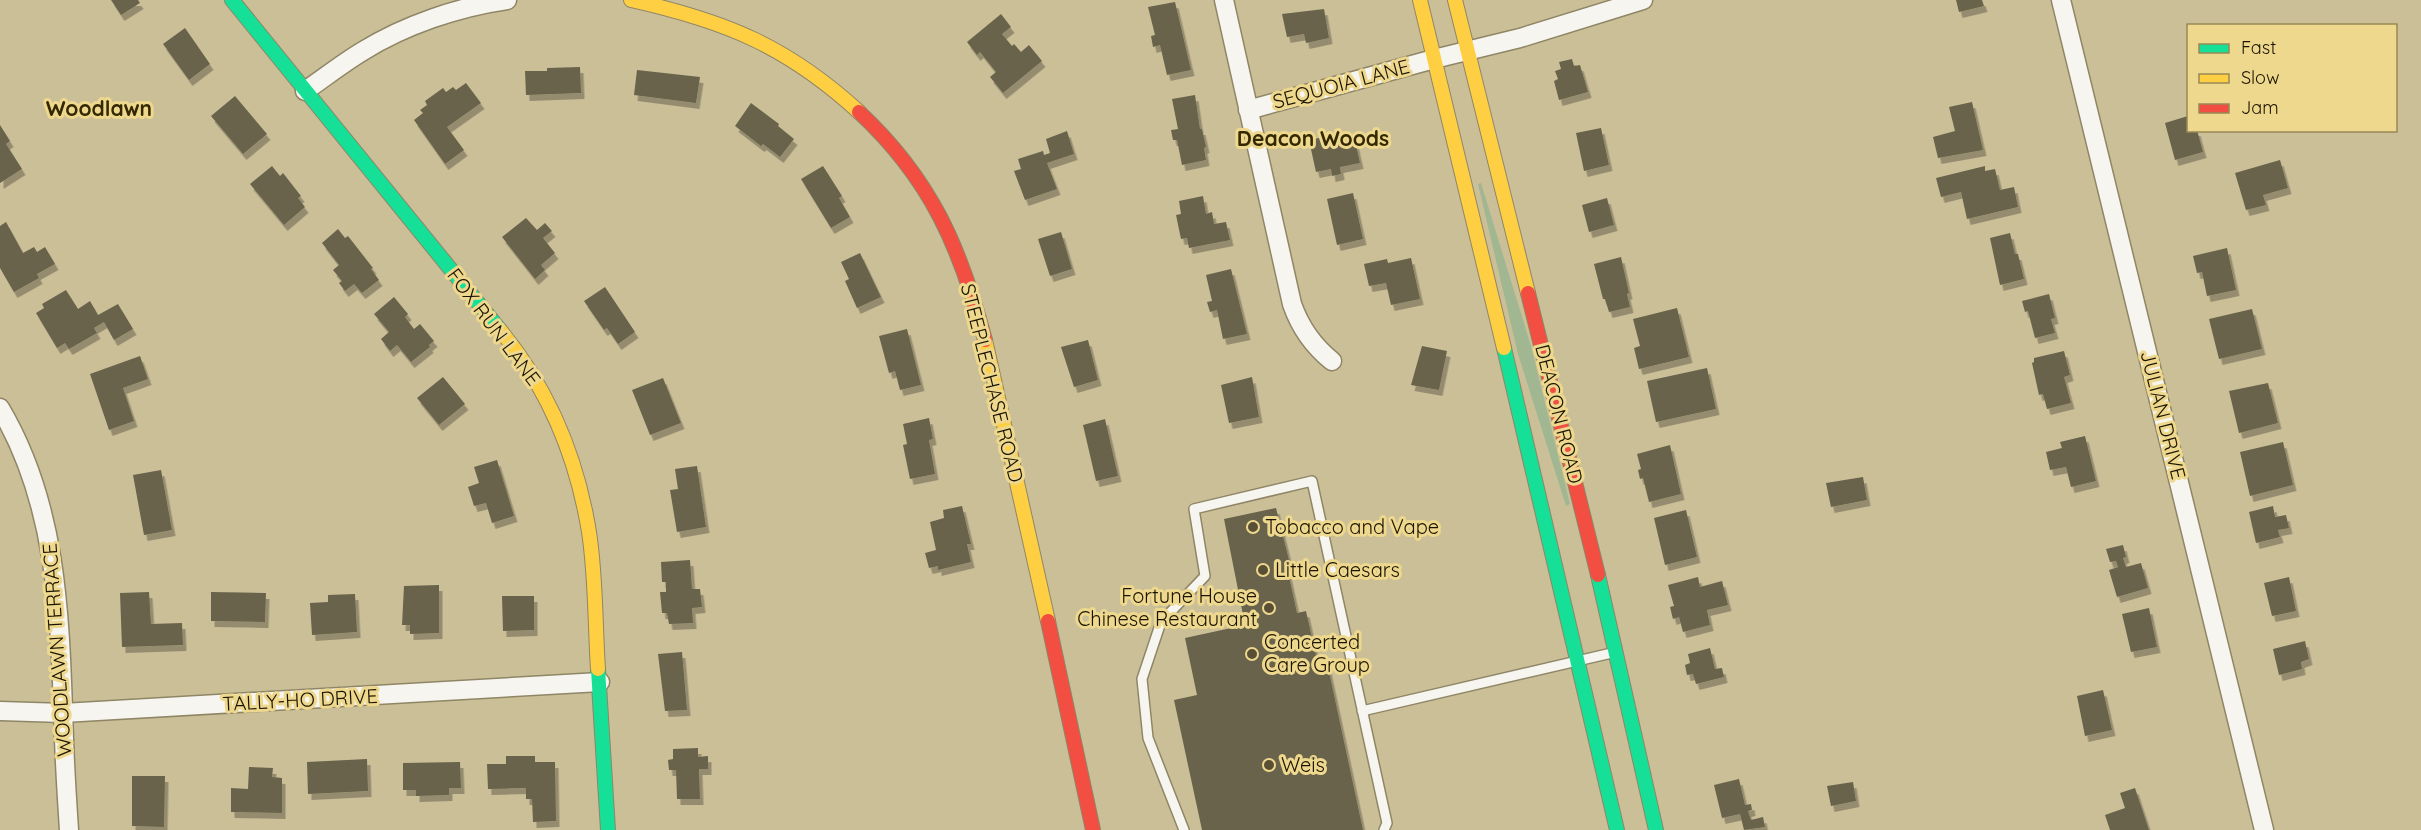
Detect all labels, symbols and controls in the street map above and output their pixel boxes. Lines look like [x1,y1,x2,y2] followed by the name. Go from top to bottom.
[2187,24,2397,132] legend
[2241,36,2276,59] text: Fast
[1270,53,1412,114] street label: SEQUOIA LANE
[2241,66,2279,89] text: Slow
[46,95,152,121] district label: Woodlawn
[2241,96,2279,119] text: Jam
[1237,125,1389,151] district label: Deacon Woods
[442,263,547,390] street label: FOX RUN LANE
[956,281,1029,485] street label: STEEPLECHASE ROAD
[1530,342,1589,486] street label: DEACON ROAD
[2135,348,2192,482] street label: JULIAN DRIVE
[1265,514,1439,539] place label: Tobacco and Vape
[1246,520,1260,534] marker: Tobacco and Vape
[37,542,76,758] street label: WOODLAWN TERRACE
[1275,557,1400,582] place label: Little Caesars
[1256,563,1270,577] marker: Little Caesars
[1077,583,1257,631] place label: Fortune House Chinese Restaurant
[1262,601,1276,615] marker: Fortune House Chinese Restaurant
[1264,629,1370,677] place label: Concerted Care Group
[1245,647,1259,661] marker: Concerted Care Group
[222,683,378,716] street label: TALLY-HO DRIVE
[1281,752,1325,777] place label: Weis
[1262,758,1276,772] marker: Weis

